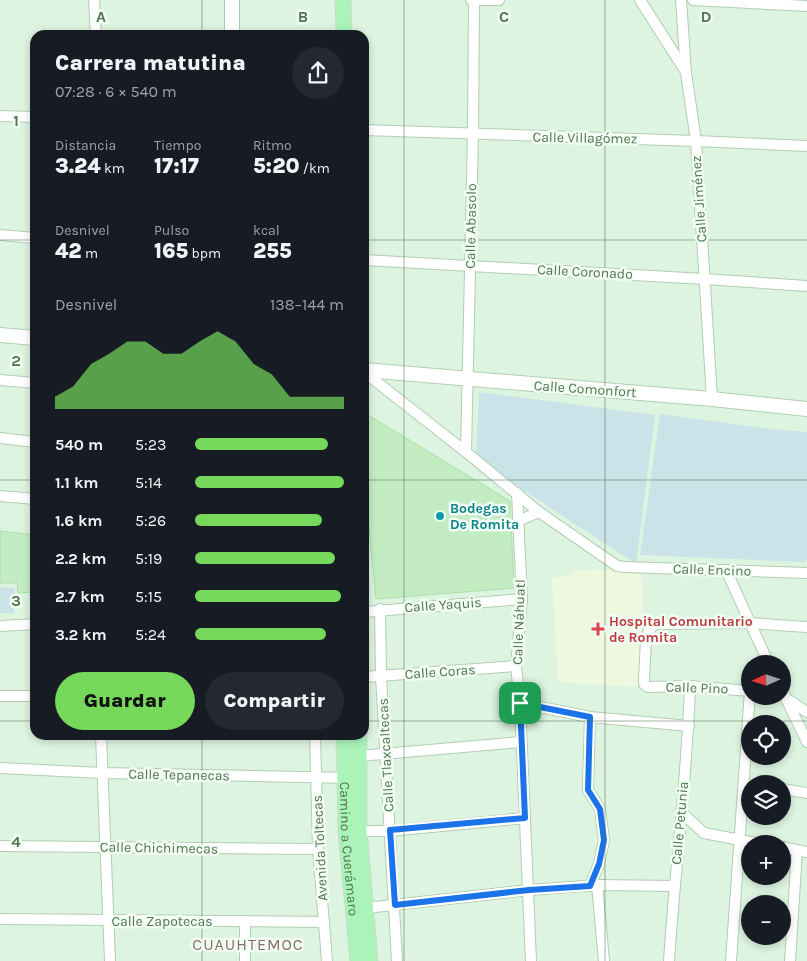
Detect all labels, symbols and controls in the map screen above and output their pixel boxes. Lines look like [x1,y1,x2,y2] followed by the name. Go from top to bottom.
[96,7,106,26] text: A
[298,7,308,26] text: B
[499,7,509,26] text: C
[701,7,712,26] text: D
[292,47,344,99] button: share
[55,50,246,76] text: Carrera matutina
[55,82,177,101] text: 07:28 · 6 × 540 m
[13,111,19,130] text: 1
[532,129,638,147] street label: Calle Villagómez
[55,137,116,154] text: Distancia
[154,137,201,154] text: Tiempo
[253,137,292,154] text: Ritmo
[55,154,101,178] text: 3.24
[154,154,199,178] text: 17:17
[253,154,300,178] text: 5:20
[687,155,711,243] street label: Calle Jiménez
[101,160,125,177] text: km
[300,160,330,177] text: /km
[462,183,480,269] street label: Calle Abasolo
[55,222,110,239] text: Desnivel
[154,222,189,239] text: Pulso
[253,222,280,239] text: kcal
[55,239,82,263] text: 42
[154,239,188,263] text: 165
[253,239,292,263] text: 255
[82,245,98,262] text: m
[188,245,221,262] text: bpm
[537,261,633,283] street label: Calle Coronado
[55,295,117,314] text: Desnivel
[270,295,344,314] text: 138–144 m
[11,351,21,370] text: 2
[533,377,637,401] street label: Calle Comonfort
[55,435,103,454] text: 540 m
[135,435,166,454] text: 5:23
[55,473,99,492] text: 1.1 km
[135,473,162,492] text: 5:14
[450,500,519,533] place label: Bodegas De Romita
[434,510,446,522] marker: Bodegas De Romita
[55,511,103,530] text: 1.6 km
[135,511,166,530] text: 5:26
[55,549,107,568] text: 2.2 km
[135,549,162,568] text: 5:19
[672,560,752,580] street label: Calle Encino
[509,579,529,665] street label: Calle Náhuatl
[55,587,105,606] text: 2.7 km
[135,587,162,606] text: 5:15
[11,591,21,610] text: 3
[404,594,482,616] street label: Calle Yaquis
[609,613,753,646] place label: Hospital Comunitario de Romita
[591,622,605,636] marker: Hospital Comunitario de Romita
[55,625,107,644] text: 3.2 km
[135,625,166,644] text: 5:24
[741,655,791,705] north arrow
[741,655,791,945] map controls
[404,661,476,683] street label: Calle Coras
[55,672,195,730] button: Guardar
[205,672,344,730] button: Compartir
[665,678,729,698] street label: Calle Pino
[499,682,541,724] pin
[506,689,534,717] icon: arrive
[375,698,397,812] street label: Calle Tlaxcaltecas
[741,715,791,765] button: locate
[128,766,230,784] street label: Calle Tepanecas
[741,775,791,825] button: layers
[336,781,362,917] street label: Camino a Cuerámaro
[668,781,692,865] street label: Calle Petunia
[309,795,331,901] street label: Avenida Toltecas
[11,832,21,851] text: 4
[741,835,791,885] button: +
[100,838,218,858] street label: Calle Chichimecas
[741,895,791,945] button: −
[111,913,213,930] street label: Calle Zapotecas
[192,935,304,954] district label: CUAUHTEMOC

